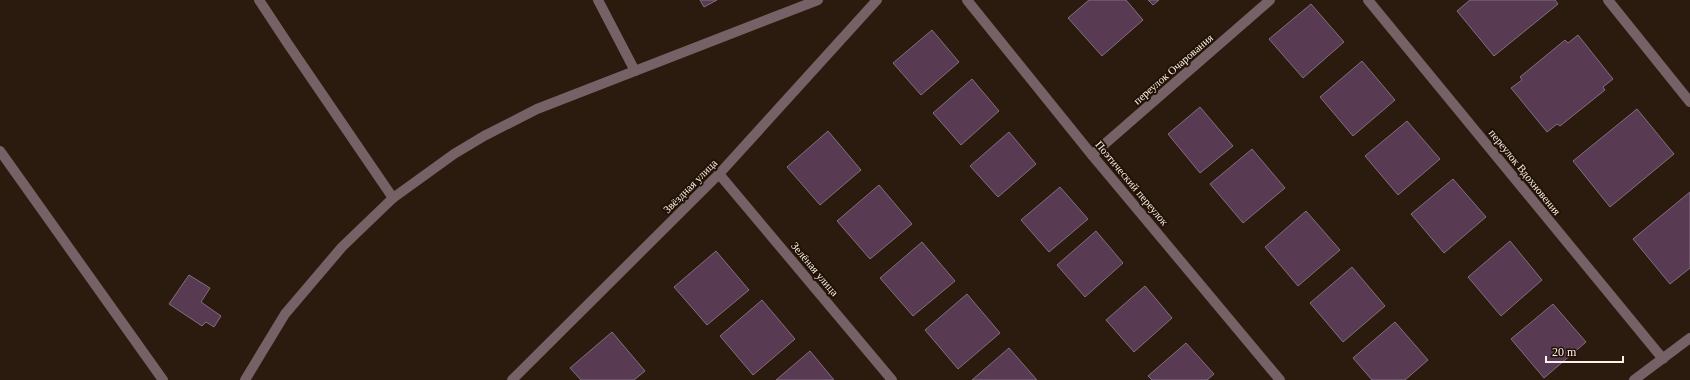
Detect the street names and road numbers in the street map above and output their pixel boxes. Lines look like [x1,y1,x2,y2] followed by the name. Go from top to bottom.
[1131,31,1215,107] street label: переулок Очарования
[1487,127,1563,217] street label: переулок Вдохновения
[1093,138,1171,228] street label: Поэтический переулок
[661,157,719,215] street label: Звёздная улица
[789,240,841,298] street label: Зелёная улица

